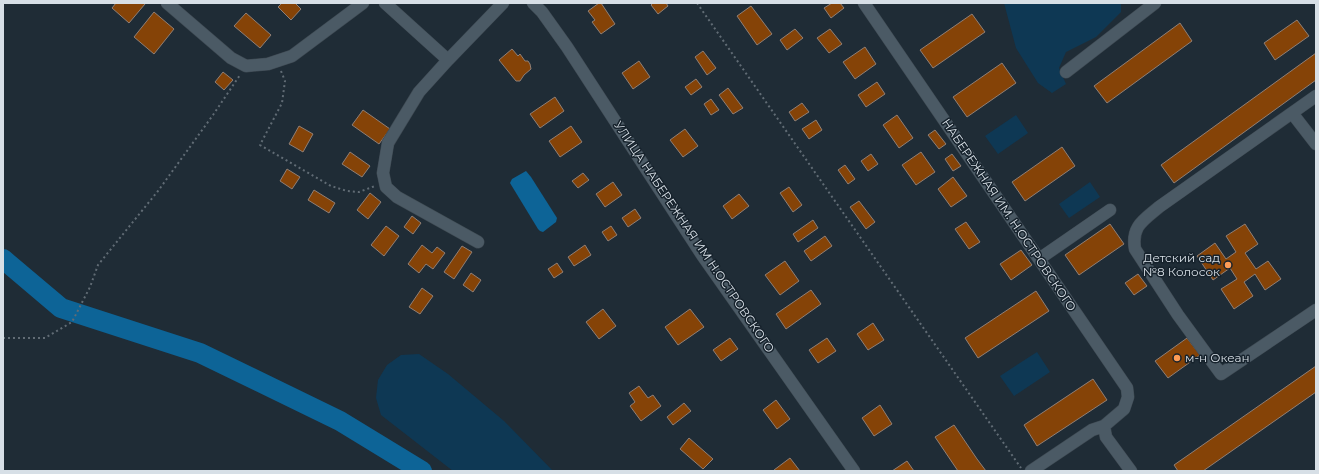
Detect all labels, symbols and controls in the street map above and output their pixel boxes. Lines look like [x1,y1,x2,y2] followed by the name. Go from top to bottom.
[939,115,1080,314] street label: НАБЕРЕЖНАЯ ИМ. Н.ОСТРОВСКОГО
[611,118,778,355] street label: УЛИЦА НАБЕРЕЖНАЯ ИМ Н.ОСТРОВСКОГО
[1143,250,1220,279] place label: Детский сад №8 Колосок
[1223,260,1233,270] marker: Детский сад №8 Колосок
[1185,350,1250,365] place label: м-н Океан
[1172,353,1182,363] marker: м-н Океан

